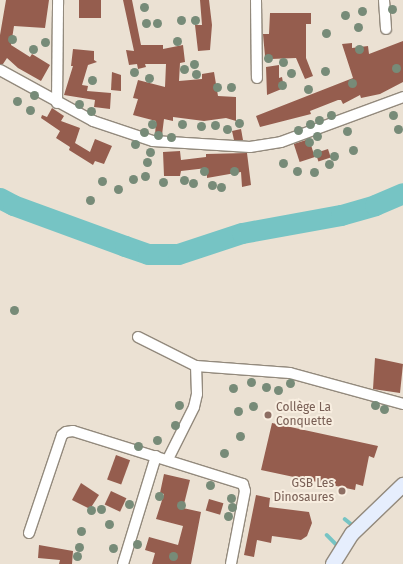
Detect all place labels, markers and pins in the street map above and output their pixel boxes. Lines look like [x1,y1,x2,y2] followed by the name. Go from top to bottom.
[276,401,332,429] place label: Collège La Conquette
[263,410,273,420] marker: Collège La Conquette
[273,477,334,505] place label: GSB Les Dinosaures
[337,486,347,496] marker: GSB Les Dinosaures

